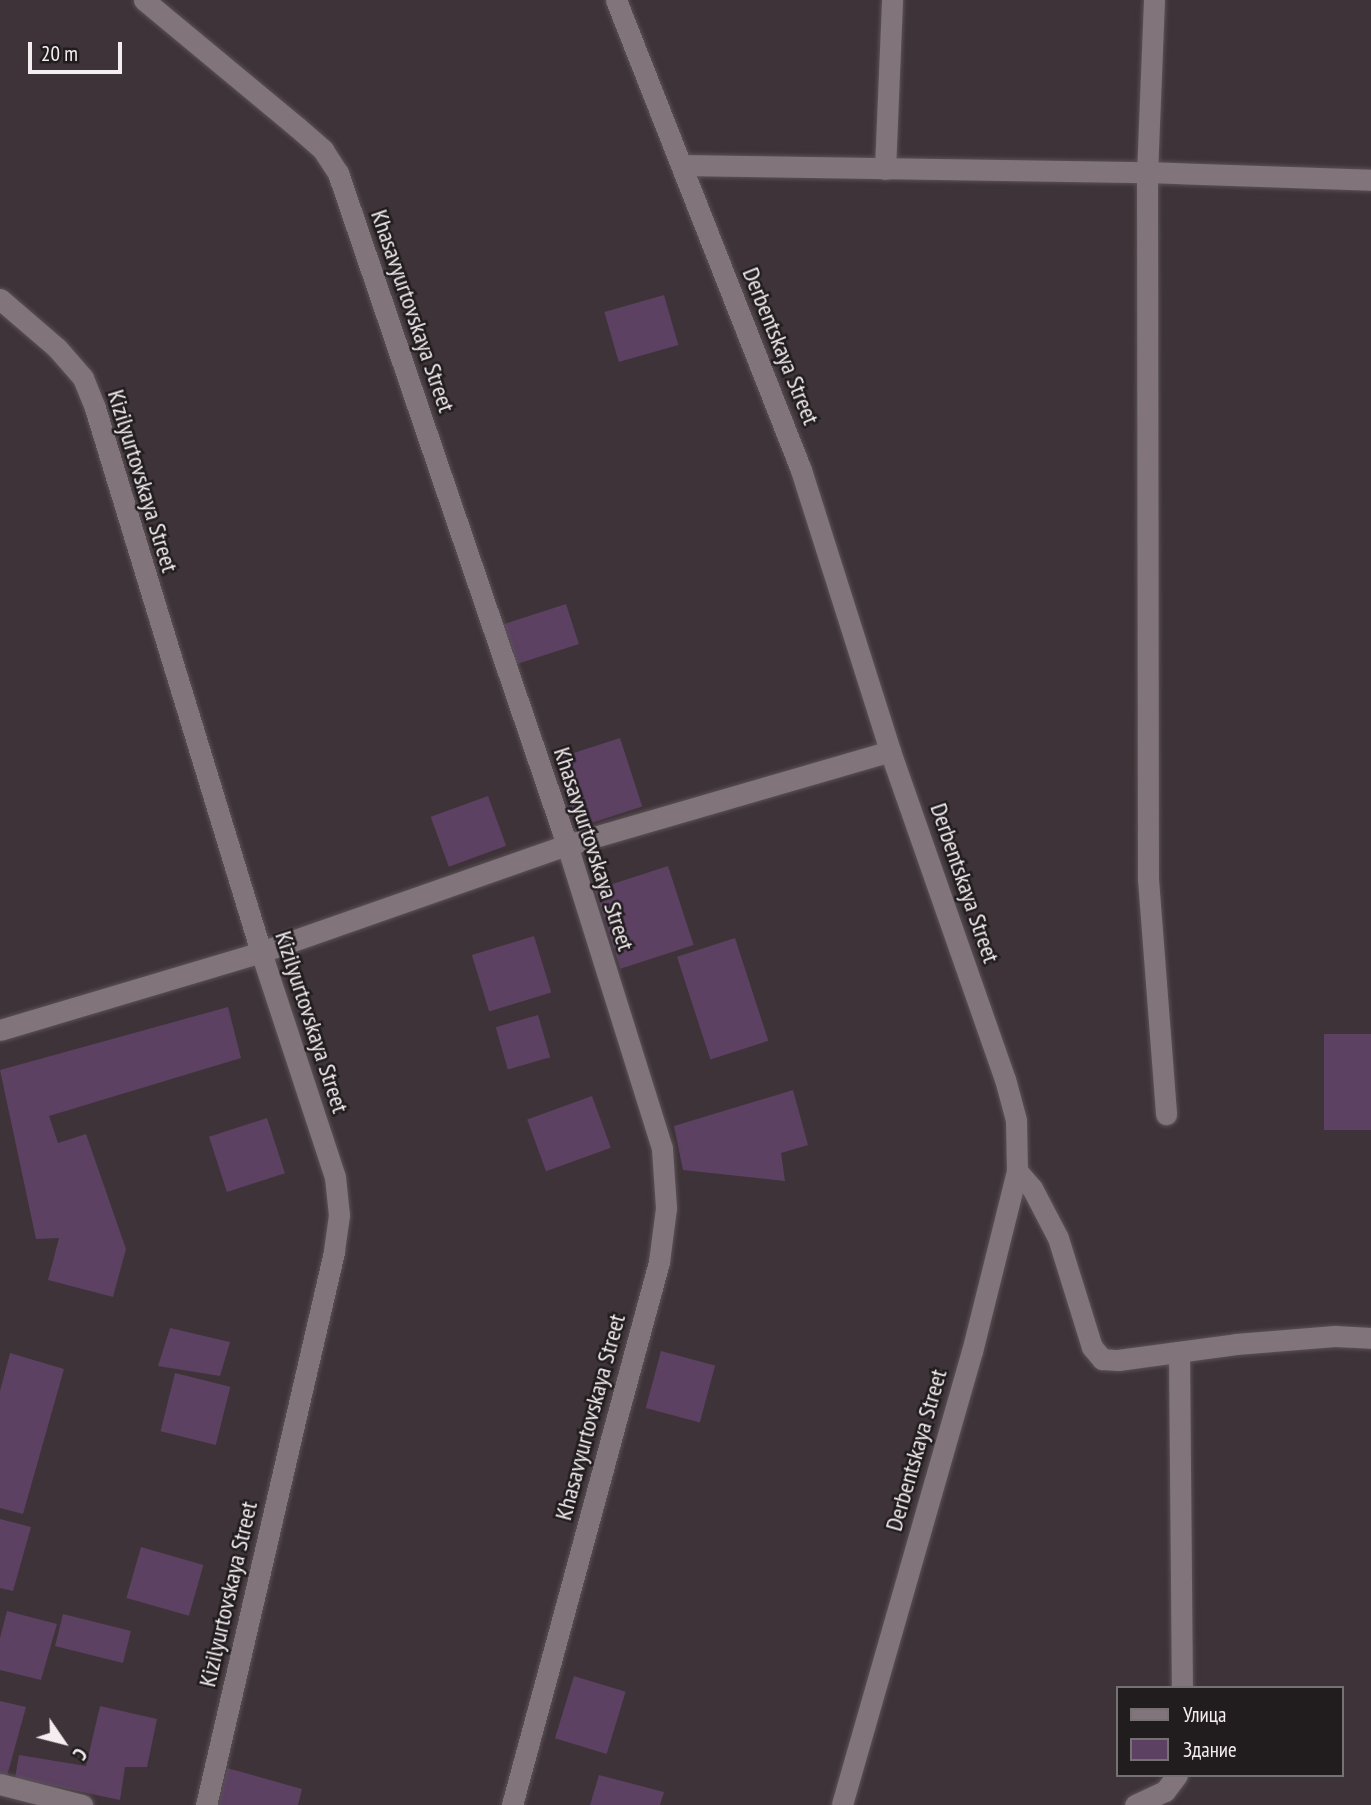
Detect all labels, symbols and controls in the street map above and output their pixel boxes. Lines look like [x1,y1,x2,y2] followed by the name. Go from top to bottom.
[32,28,126,72] scale bar
[41,40,78,67] text: 20 m
[365,206,461,416] street label: Khasavyurtovskaya Street
[736,263,826,429] street label: Derbentskaya Street
[102,386,184,576] street label: Kizilyurtovskaya Street
[548,744,640,954] street label: Khasavyurtovskaya Street
[924,799,1006,967] street label: Derbentskaya Street
[269,928,355,1116] street label: Kizilyurtovskaya Street
[549,1311,631,1523] street label: Khasavyurtovskaya Street
[879,1366,953,1534] street label: Derbentskaya Street
[193,1499,263,1689] street label: Kizilyurtovskaya Street
[1116,1686,1343,1777] legend
[1183,1701,1226,1728] text: Улица
[28,1707,98,1777] north arrow
[1183,1736,1237,1763] text: Здание
[68,1744,93,1764] text: С

